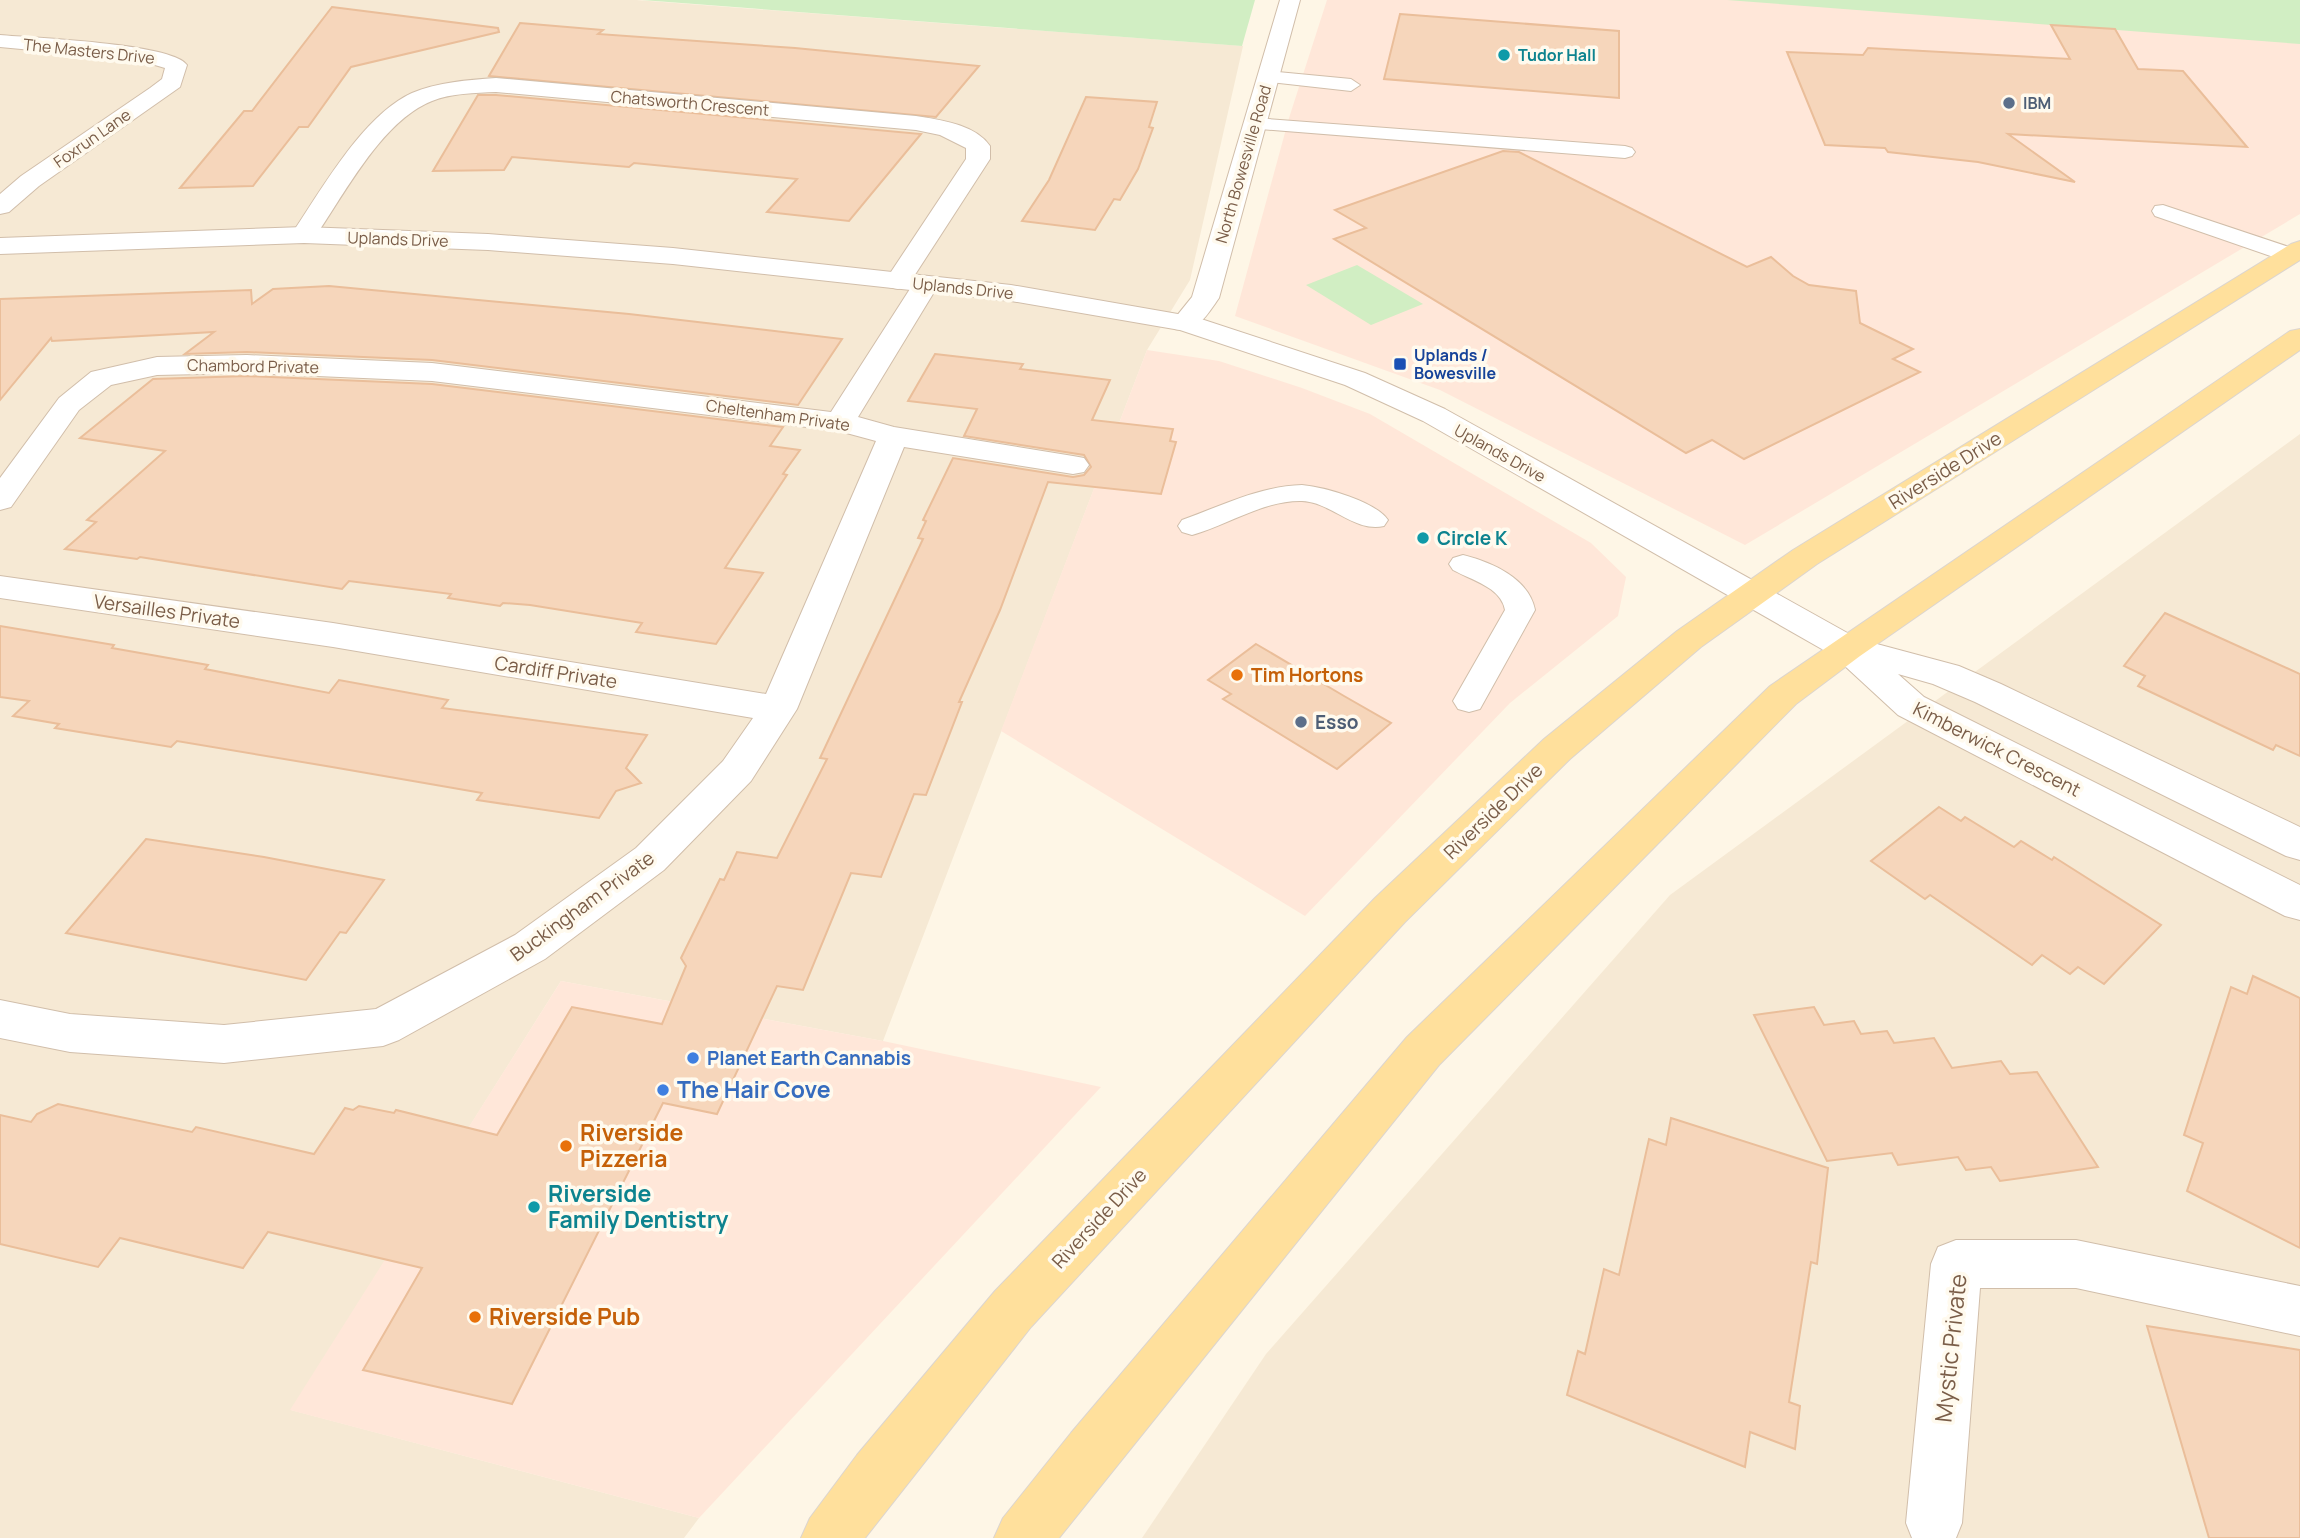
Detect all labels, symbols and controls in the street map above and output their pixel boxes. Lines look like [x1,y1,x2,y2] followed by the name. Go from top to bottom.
[22,33,156,69] street label: The Masters Drive
[1518,44,1596,66] place label: Tudor Hall
[1496,47,1512,63] marker: Tudor Hall
[1210,82,1276,246] street label: North Bowesville Road
[610,85,770,121] street label: Chatsworth Crescent
[2023,92,2051,114] place label: IBM
[2001,95,2017,111] marker: IBM
[49,103,135,173] street label: Foxrun Lane
[347,226,449,252] street label: Uplands Drive
[911,272,1015,304] street label: Uplands Drive
[1414,344,1496,384] place label: Uplands / Bowesville
[187,354,319,378] street label: Chambord Private
[1392,356,1408,372] marker: Uplands / Bowesville
[705,394,851,436] street label: Cheltenham Private
[1450,419,1550,487] street label: Uplands Drive
[1884,425,2006,515] street label: Riverside Drive
[1437,525,1508,551] place label: Circle K
[1415,530,1431,546] marker: Circle K
[92,588,242,634] street label: Versailles Private
[493,649,619,695] street label: Cardiff Private
[1251,662,1363,688] place label: Tim Hortons
[1229,667,1245,683] marker: Tim Hortons
[1909,695,2085,803] street label: Kimberwick Crescent
[1315,709,1358,735] place label: Esso
[1293,714,1309,730] marker: Esso
[1438,757,1548,865] street label: Riverside Drive
[505,845,659,967] street label: Buckingham Private
[707,1045,911,1071] place label: Planet Earth Cannabis
[685,1050,701,1066] marker: Planet Earth Cannabis
[677,1073,831,1105] place label: The Hair Cove
[655,1082,671,1098] marker: The Hair Cove
[580,1116,684,1174] place label: Riverside Pizzeria
[558,1138,574,1154] marker: Riverside Pizzeria
[1046,1162,1152,1274] street label: Riverside Drive
[548,1177,728,1235] place label: Riverside Family Dentistry
[526,1199,542,1215] marker: Riverside Family Dentistry
[1926,1272,1974,1424] street label: Mystic Private
[489,1300,640,1332] place label: Riverside Pub
[467,1309,483,1325] marker: Riverside Pub

